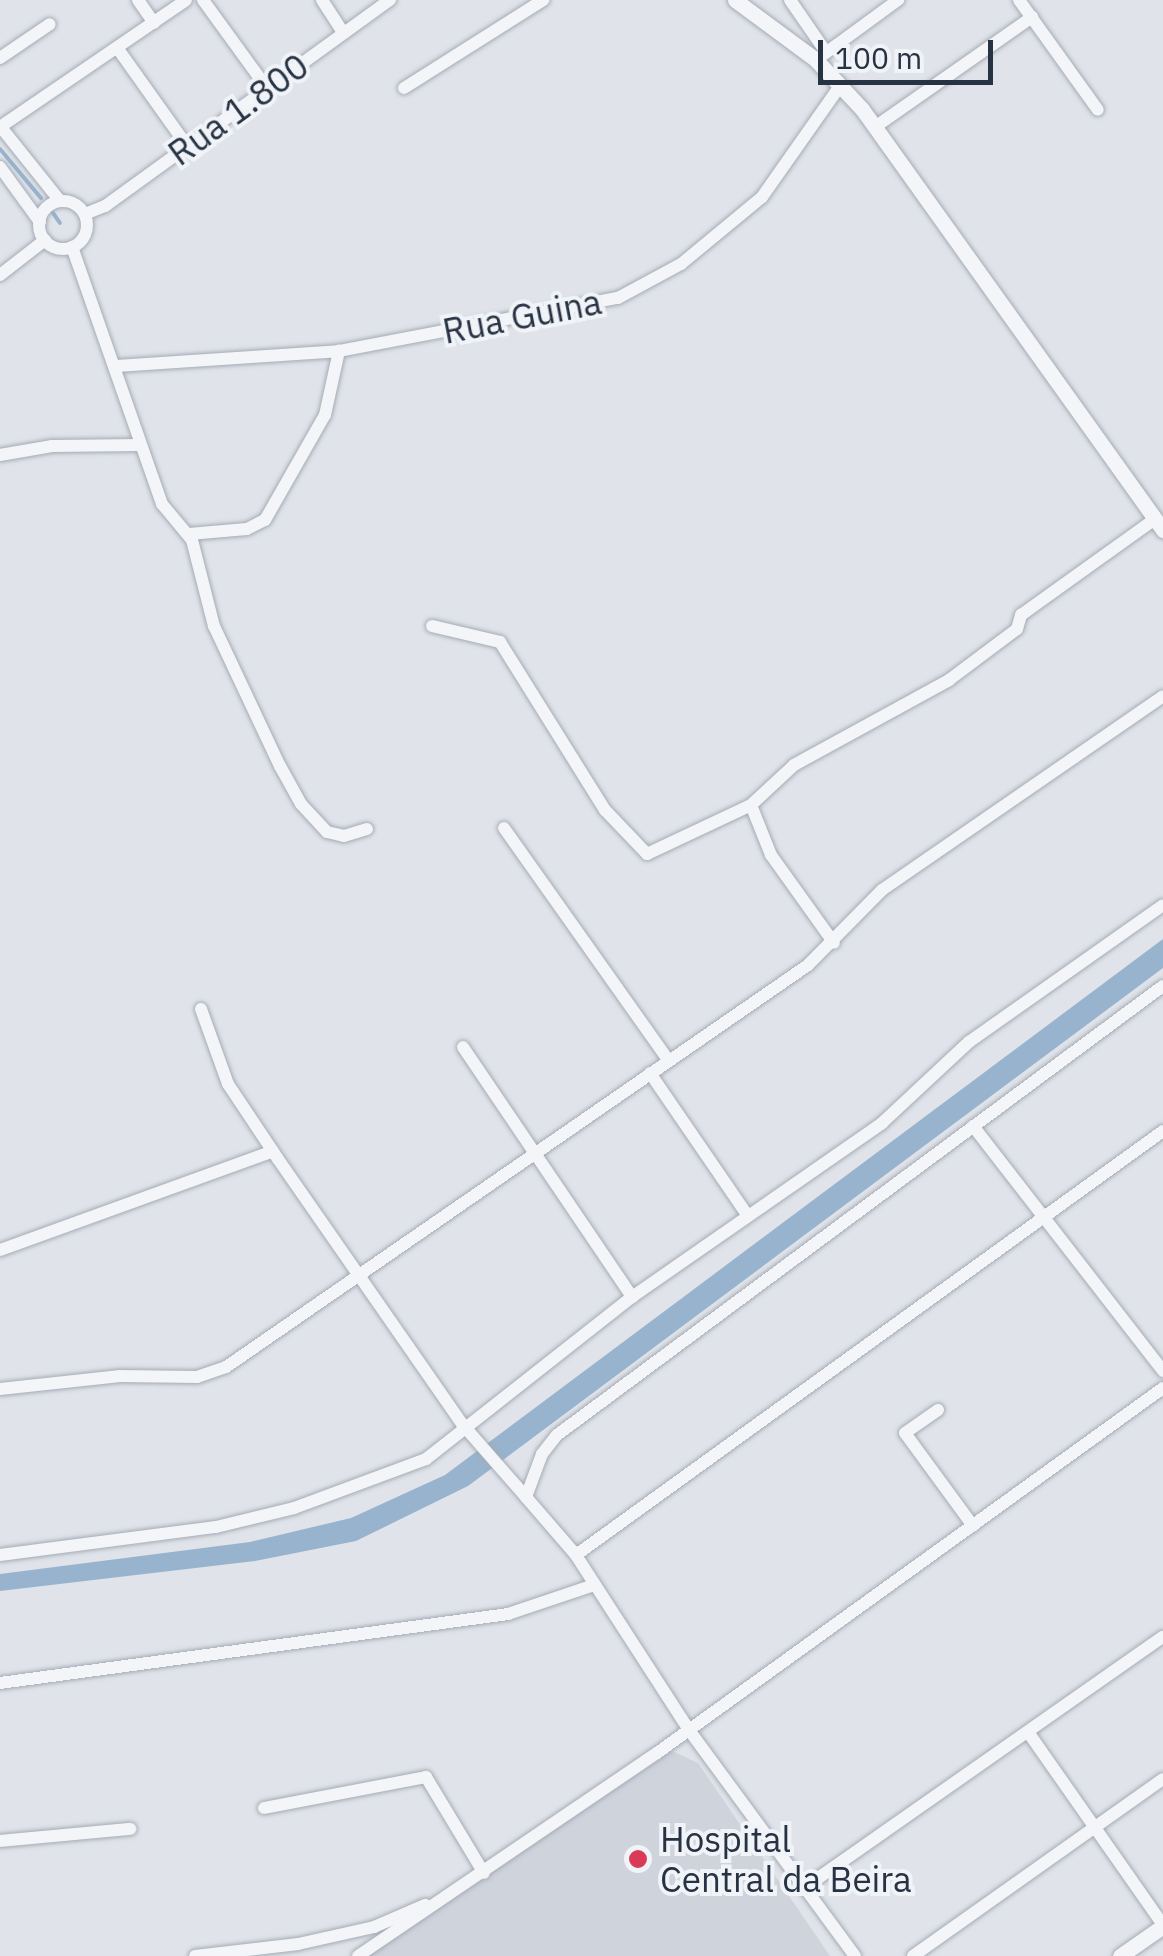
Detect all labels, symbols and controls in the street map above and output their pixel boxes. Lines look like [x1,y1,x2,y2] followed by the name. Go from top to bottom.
[823,20,998,82] scale bar
[835,38,922,77] text: 100 m
[160,44,316,174] street label: Rua 1.800
[439,280,605,352] street label: Rua Guina
[660,1818,912,1900] place label: Hospital Central da Beira
[625,1846,651,1872] marker: Hospital Central da Beira

